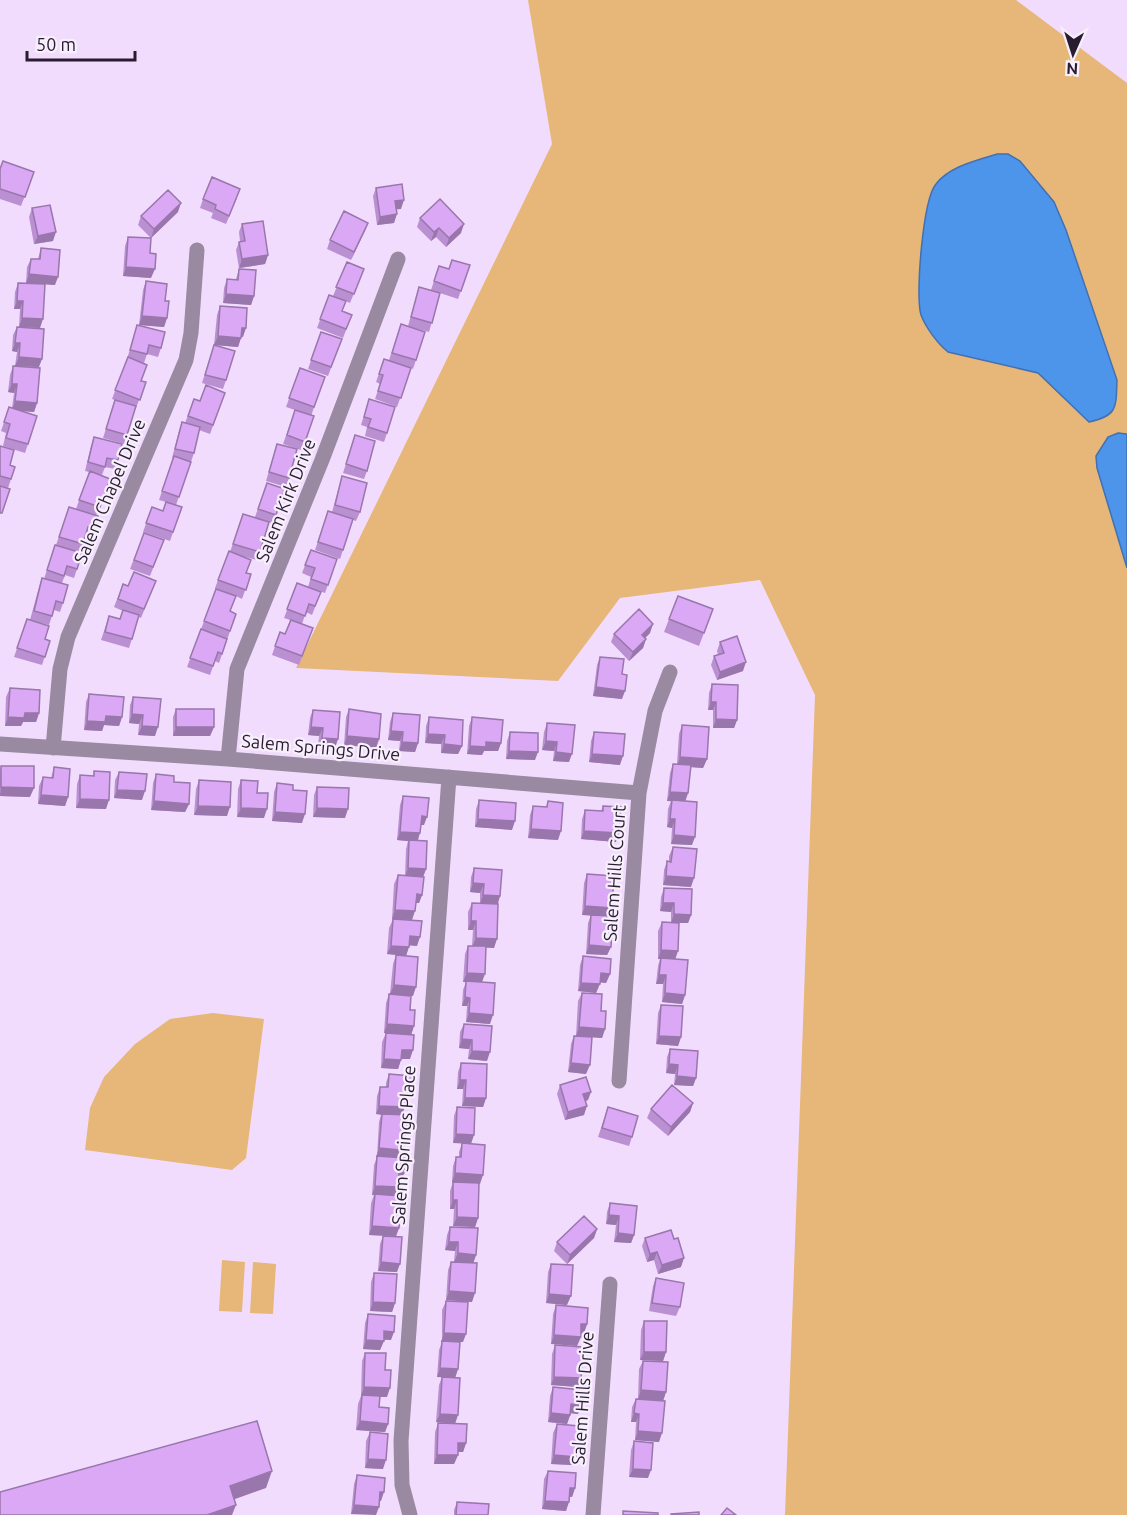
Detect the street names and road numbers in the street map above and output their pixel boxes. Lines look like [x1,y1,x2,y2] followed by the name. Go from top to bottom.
[69,416,149,566] street label: Salem Chapel Drive
[251,435,319,565] street label: Salem Kirk Drive
[241,730,401,764] street label: Salem Springs Drive
[599,804,629,942] street label: Salem Hills Court
[387,1065,419,1225] street label: Salem Springs Place
[567,1331,597,1465] street label: Salem Hills Drive

